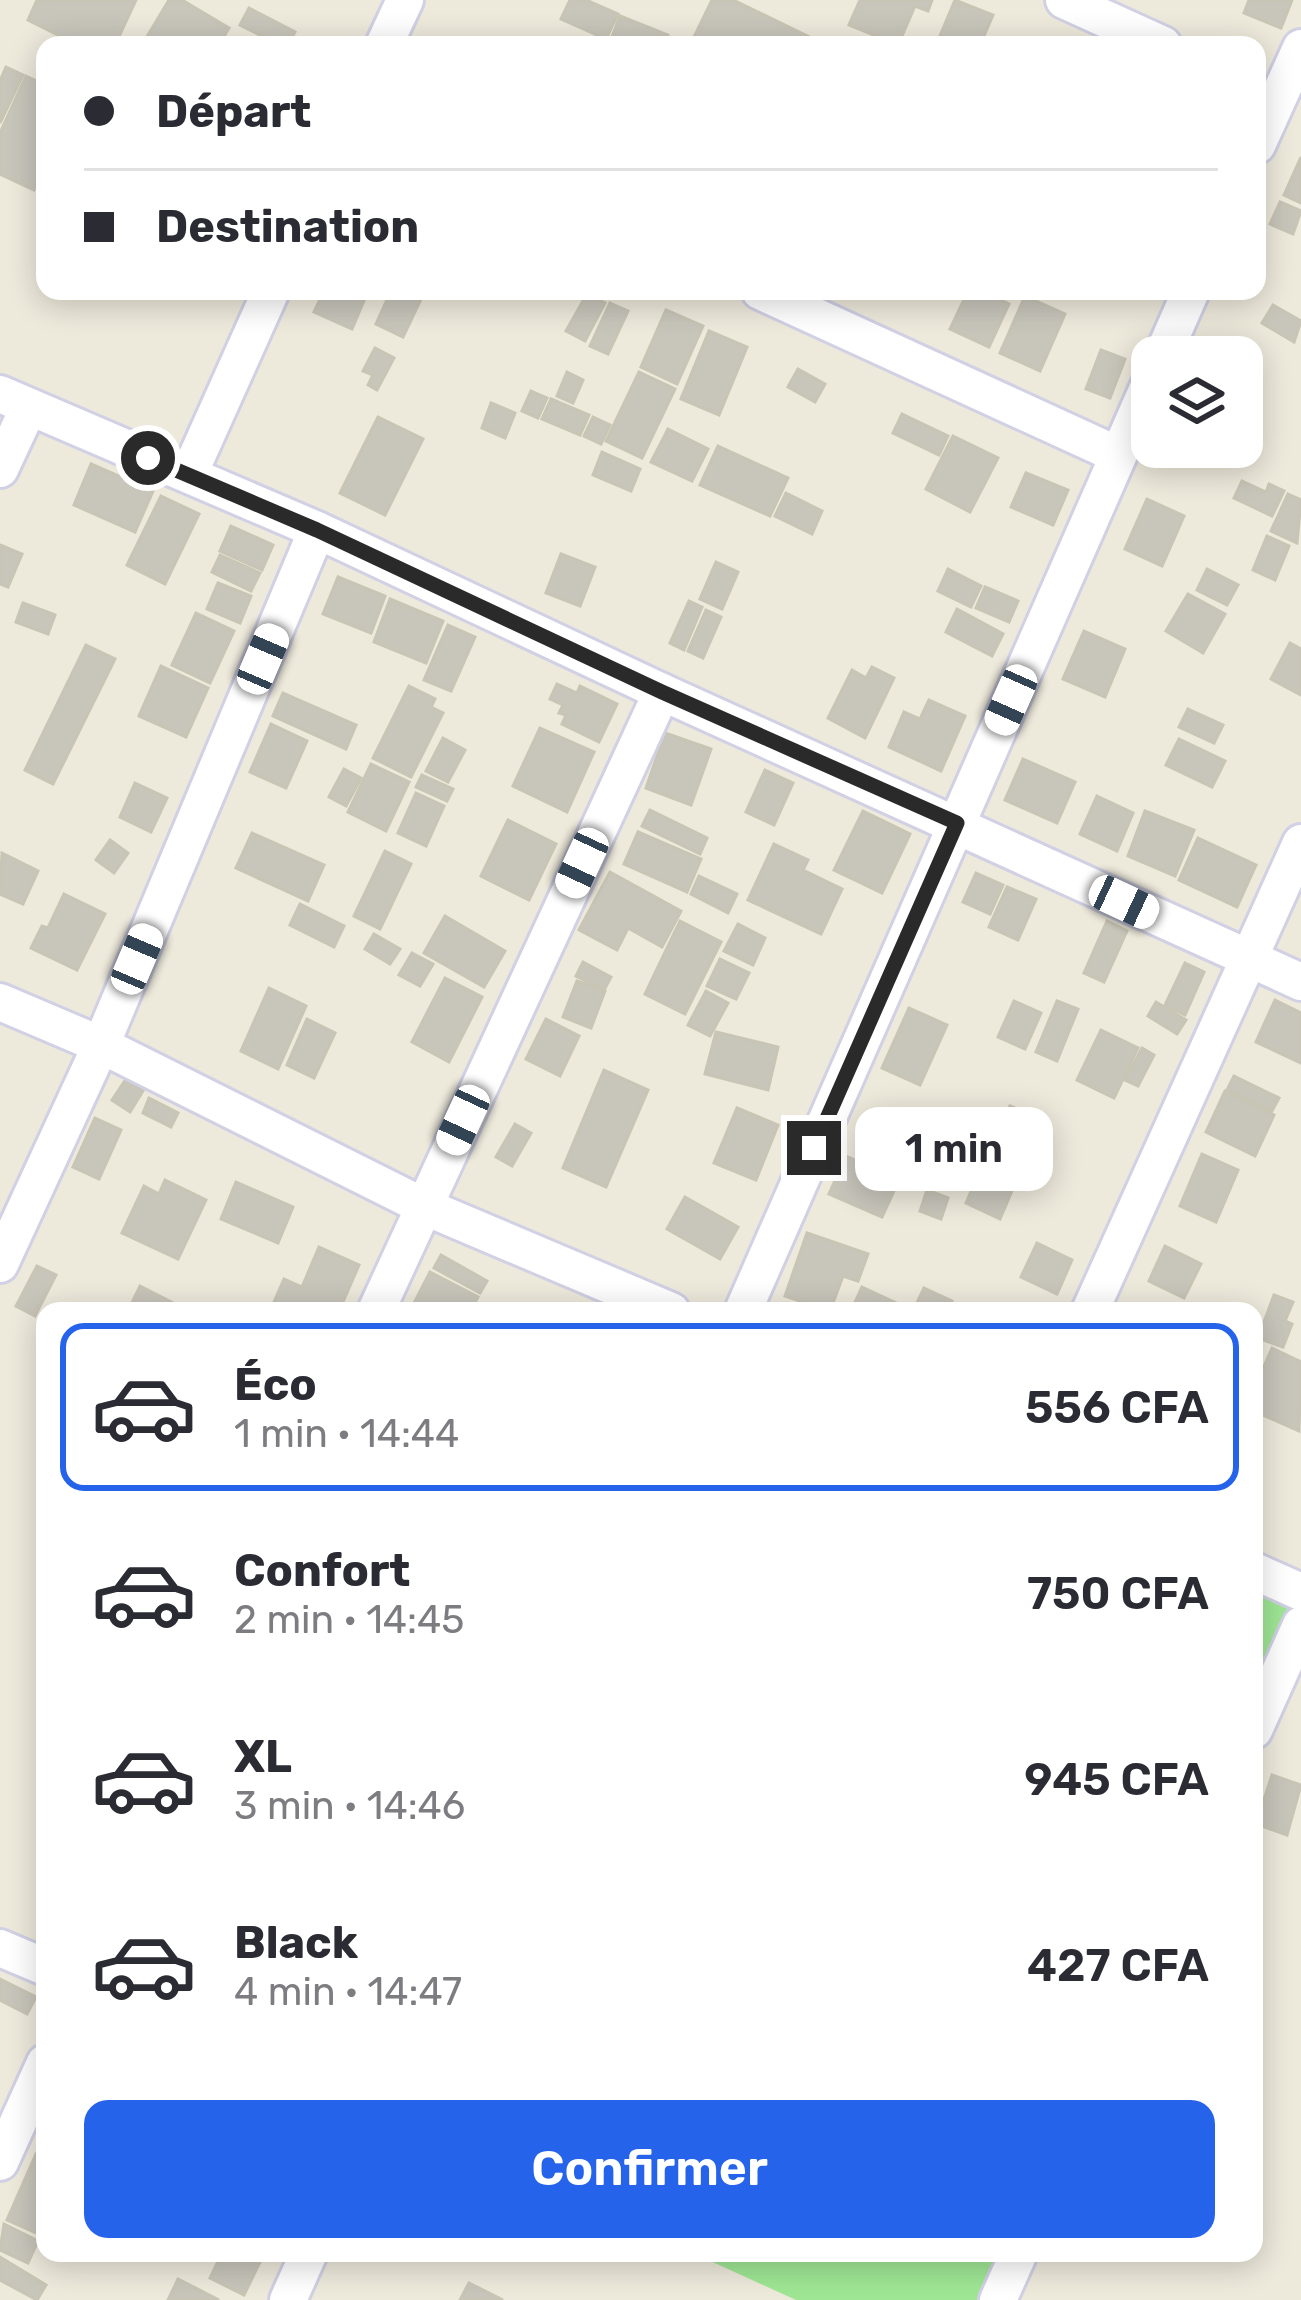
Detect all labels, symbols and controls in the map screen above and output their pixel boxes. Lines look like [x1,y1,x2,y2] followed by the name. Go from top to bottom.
[156,85,311,138] text: Départ
[156,200,419,253] text: Destination
[1131,336,1263,468] map controls
[1131,336,1263,468] button: layers
[121,431,175,485] route start
[232,619,294,699] car
[980,660,1042,740] car
[550,823,614,903] car
[1084,870,1164,934] car
[106,919,168,999] car
[431,1080,495,1160] car
[856,1106,1054,1190] callout: 1 min
[787,1121,841,1175] route end
[905,1126,1003,1172] text: 1 min
[90,1353,198,1461] icon: car
[234,1358,317,1411] text: Éco
[1025,1381,1209,1434] text: 556 CFA
[234,1411,459,1457] text: 1 min · 14:44
[90,1539,198,1647] icon: car
[234,1544,410,1597] text: Confort
[1027,1567,1209,1620] text: 750 CFA
[234,1597,464,1643] text: 2 min · 14:45
[90,1725,198,1833] icon: car
[234,1730,292,1783] text: XL
[1024,1753,1209,1806] text: 945 CFA
[234,1783,465,1829] text: 3 min · 14:46
[90,1911,198,2019] icon: car
[234,1916,358,1969] text: Black
[1027,1939,1209,1992] text: 427 CFA
[234,1969,462,2015] text: 4 min · 14:47
[84,2100,1215,2238] button: Confirmer

